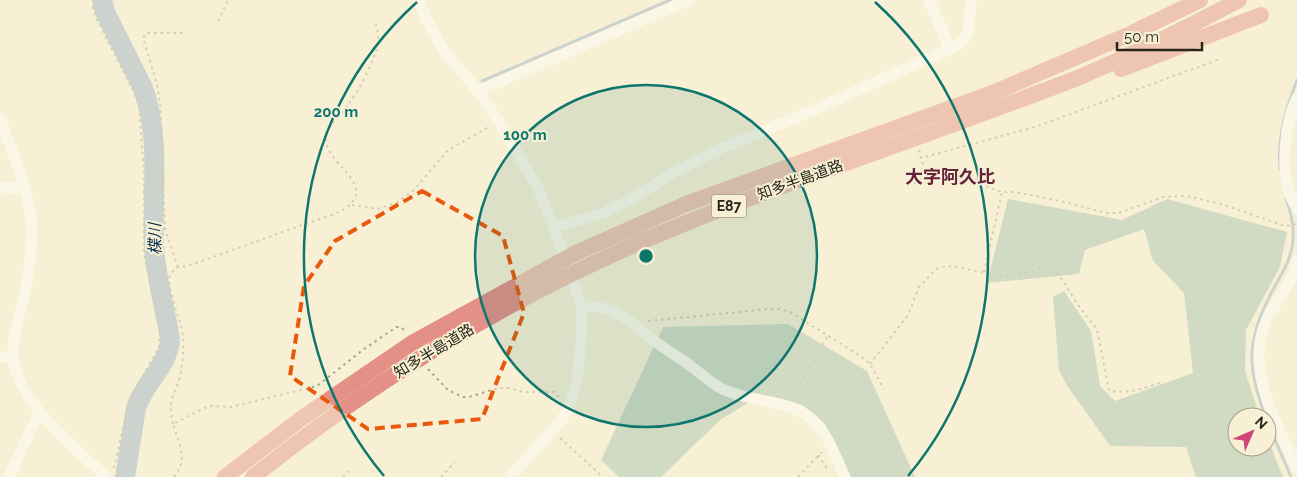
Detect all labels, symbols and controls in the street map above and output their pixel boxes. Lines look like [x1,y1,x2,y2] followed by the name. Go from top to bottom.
[1117,20,1202,52] scale bar
[1124,28,1159,46] text: 50 m
[314,103,358,121] text: 200 m
[503,126,547,144] text: 100 m
[755,156,845,204] street label: 知多半島道路
[905,166,995,187] district label: 大字阿久比
[712,195,746,218] road number: E87
[145,221,165,255] water label: 楪川
[637,247,655,265] centre of rings
[391,320,477,382] street label: 知多半島道路
[1227,407,1277,457] north arrow
[1252,413,1271,432] text: N

